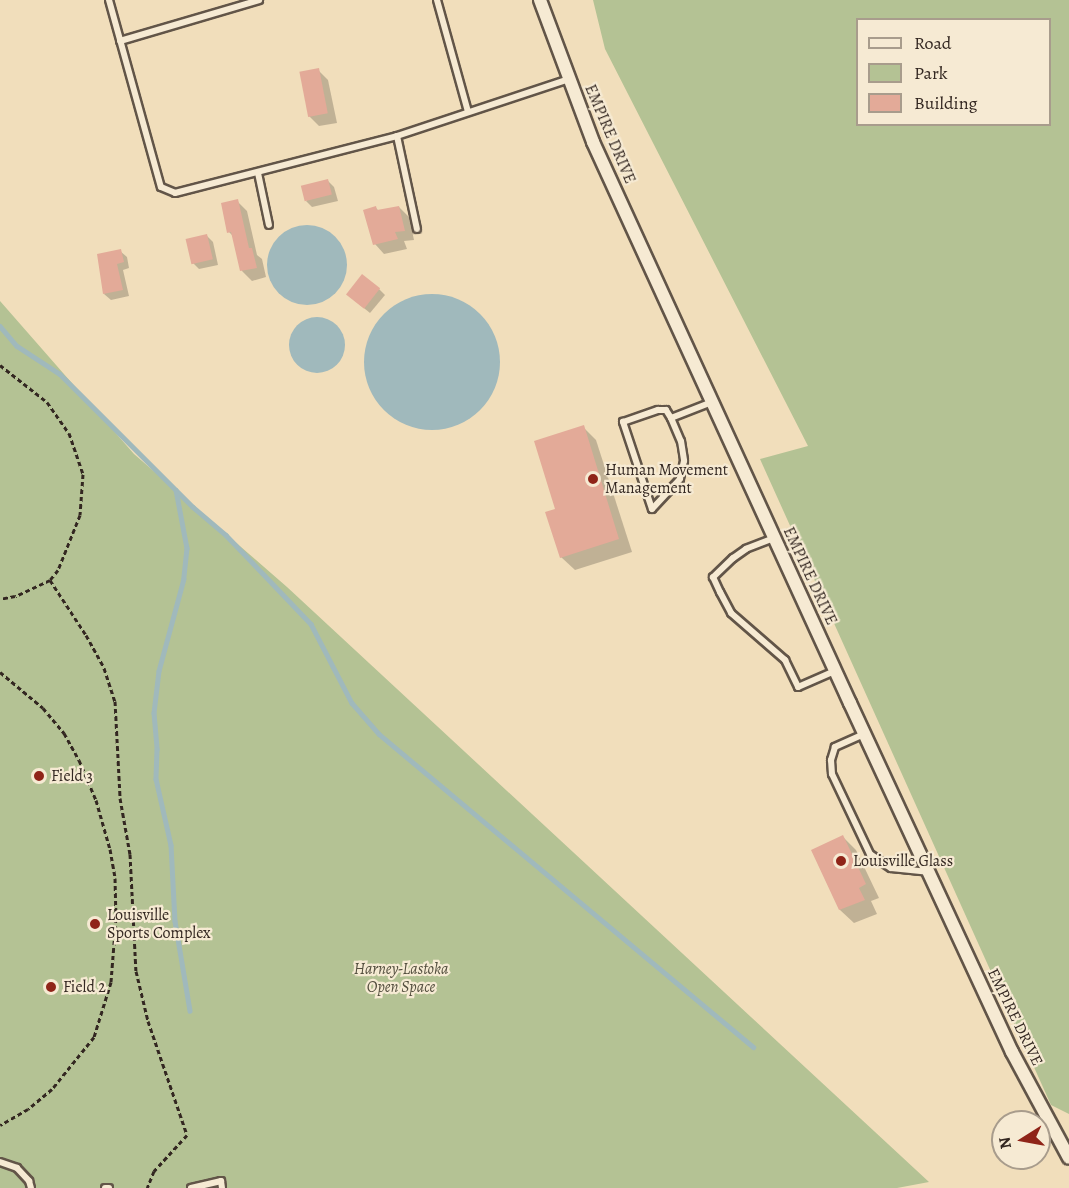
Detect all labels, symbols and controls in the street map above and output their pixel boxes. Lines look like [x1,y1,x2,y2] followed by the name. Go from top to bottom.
[856,18,1051,126] legend
[914,31,951,55] text: Road
[914,61,948,85] text: Park
[580,81,640,187] street label: EMPIRE DRIVE
[914,91,978,115] text: Building
[605,460,728,498] place label: Human Movement Management
[586,472,600,486] marker: Human Movement Management
[779,524,841,628] street label: EMPIRE DRIVE
[51,766,93,786] place label: Field 3
[32,769,46,783] marker: Field 3
[853,851,953,871] place label: Louisville Glass
[834,854,848,868] marker: Louisville Glass
[107,905,211,943] place label: Louisville Sports Complex
[88,917,102,931] marker: Louisville Sports Complex
[354,959,448,997] park label: Harney-Lastoka Open Space
[983,965,1047,1069] street label: EMPIRE DRIVE
[63,977,106,997] place label: Field 2
[44,980,58,994] marker: Field 2
[991,1110,1051,1170] north arrow
[993,1135,1017,1151] text: N

